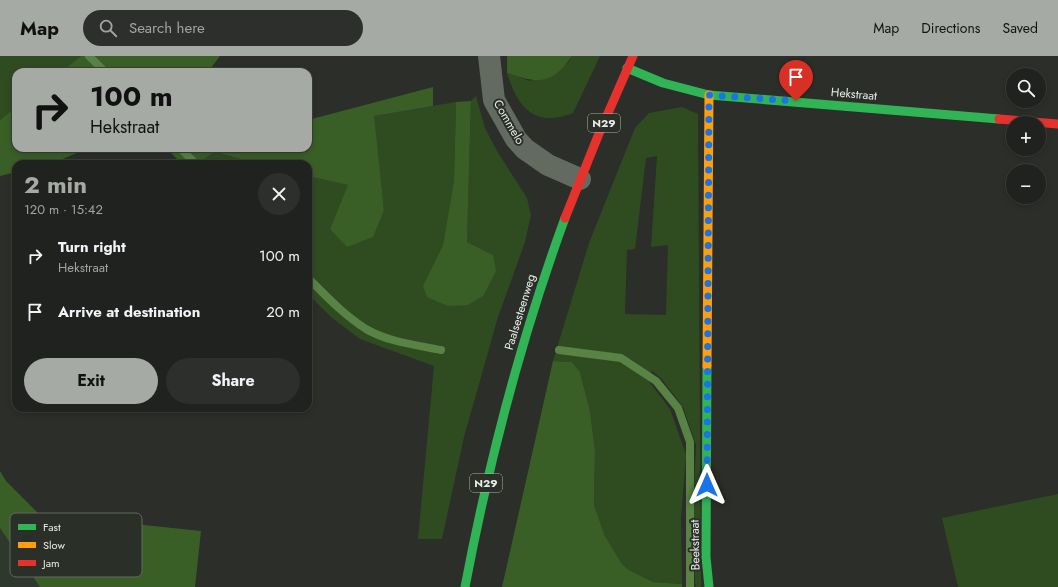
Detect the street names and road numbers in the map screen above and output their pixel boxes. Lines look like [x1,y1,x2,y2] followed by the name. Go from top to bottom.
[830,83,878,105] street label: Hekstraat
[489,96,529,148] street label: Commelo
[588,114,620,132] road number: N29
[500,272,540,352] street label: Paalsesteenweg
[470,474,502,492] road number: N29
[686,519,704,570] street label: Beekstraat

